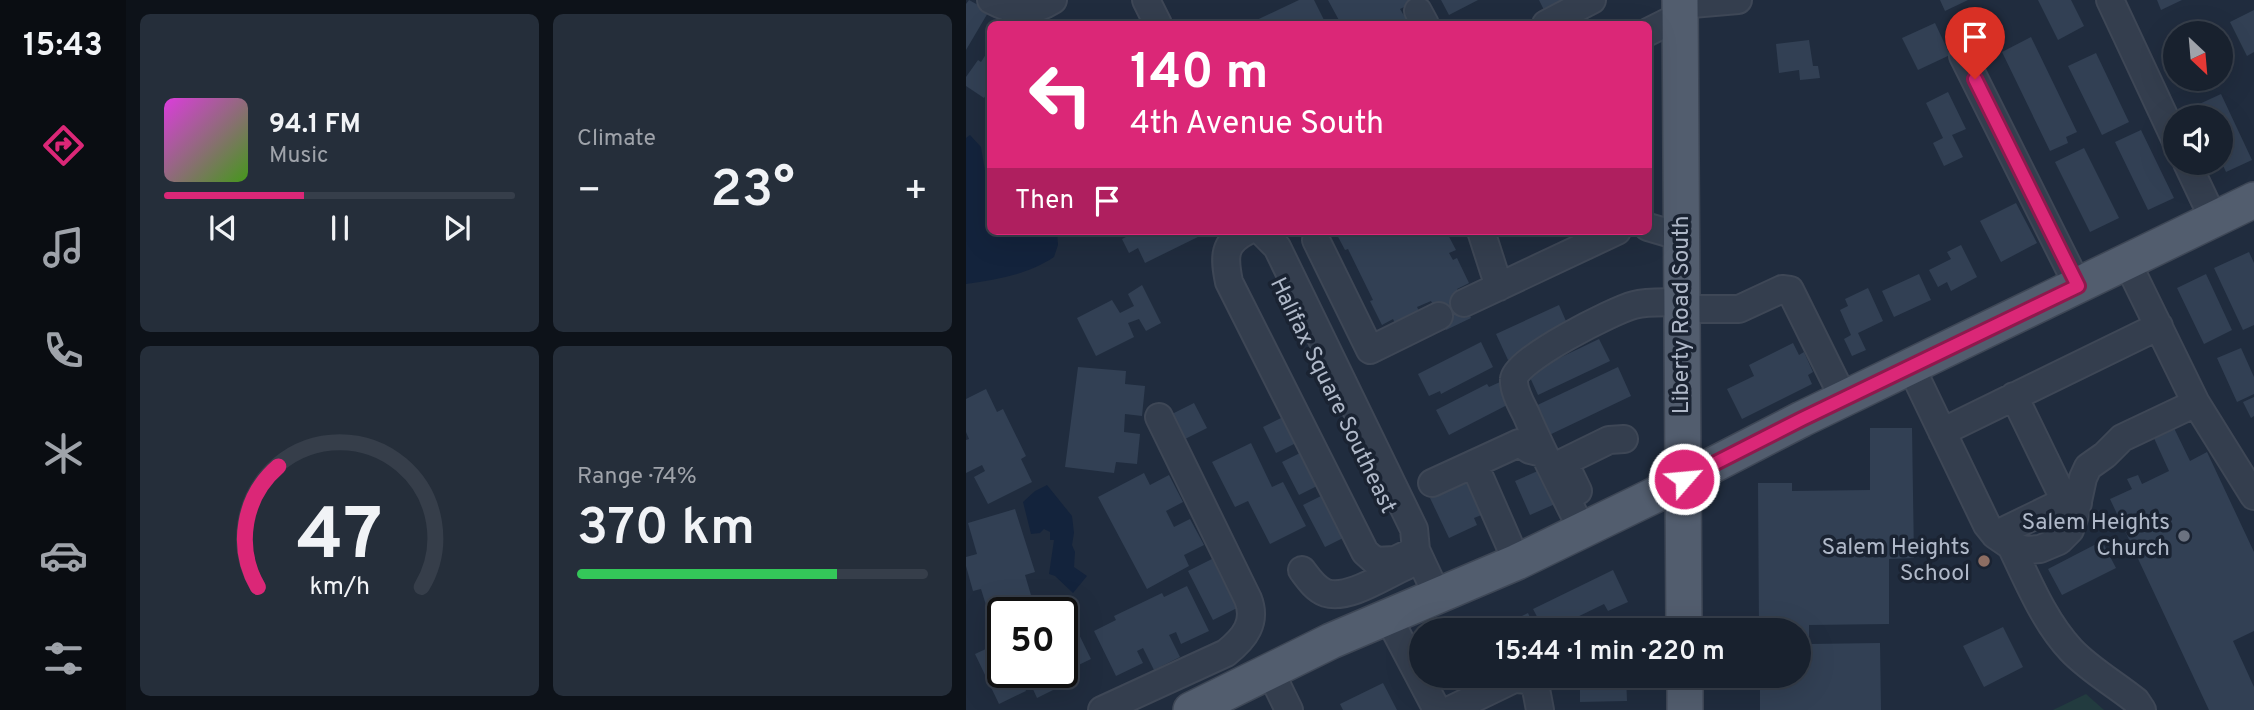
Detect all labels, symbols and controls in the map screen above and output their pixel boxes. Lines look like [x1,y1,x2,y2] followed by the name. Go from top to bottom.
[1945,7,2005,79] pin
[1956,18,1994,56] icon: arrive
[2163,21,2233,91] north arrow
[2163,21,2233,175] map controls
[23,27,103,67] text: 15:43
[1130,44,1269,106] text: 140 m
[1015,49,1106,140] icon: left
[1130,105,1384,145] text: 4th Avenue South
[2163,105,2233,175] button: sound
[269,109,361,142] text: 94.1 FM
[39,121,88,170] icon: directions
[577,125,656,154] text: Climate
[269,142,329,171] text: Music
[710,159,795,225] text: 23°
[577,168,602,217] text: −
[903,168,928,217] text: +
[1088,182,1126,220] icon: arrive
[1015,185,1074,218] text: Then
[204,209,242,247] icon: previous
[321,209,359,247] icon: pause
[438,209,476,247] icon: next
[1668,216,1697,414] street label: Liberty Road South
[39,223,88,272] icon: music
[1262,273,1402,519] street label: Halifax Square Southeast
[39,326,88,375] icon: phone
[39,429,88,478] icon: climate
[1647,442,1721,516] position arrow
[577,463,697,492] text: Range · 74%
[297,493,382,585] text: 47
[577,497,755,563] text: 370 km
[2021,509,2170,564] place label: Salem Heights Church
[2176,528,2192,544] marker: Salem Heights Church
[39,531,88,580] icon: car
[1821,534,1970,589] place label: Salem Heights School
[1976,553,1992,569] marker: Salem Heights School
[309,572,370,604] text: km/h
[987,597,1078,688] speed limit sign: 50
[39,634,88,683] icon: filters
[1495,636,1725,669] text: 15:44 · 1 min · 220 m

